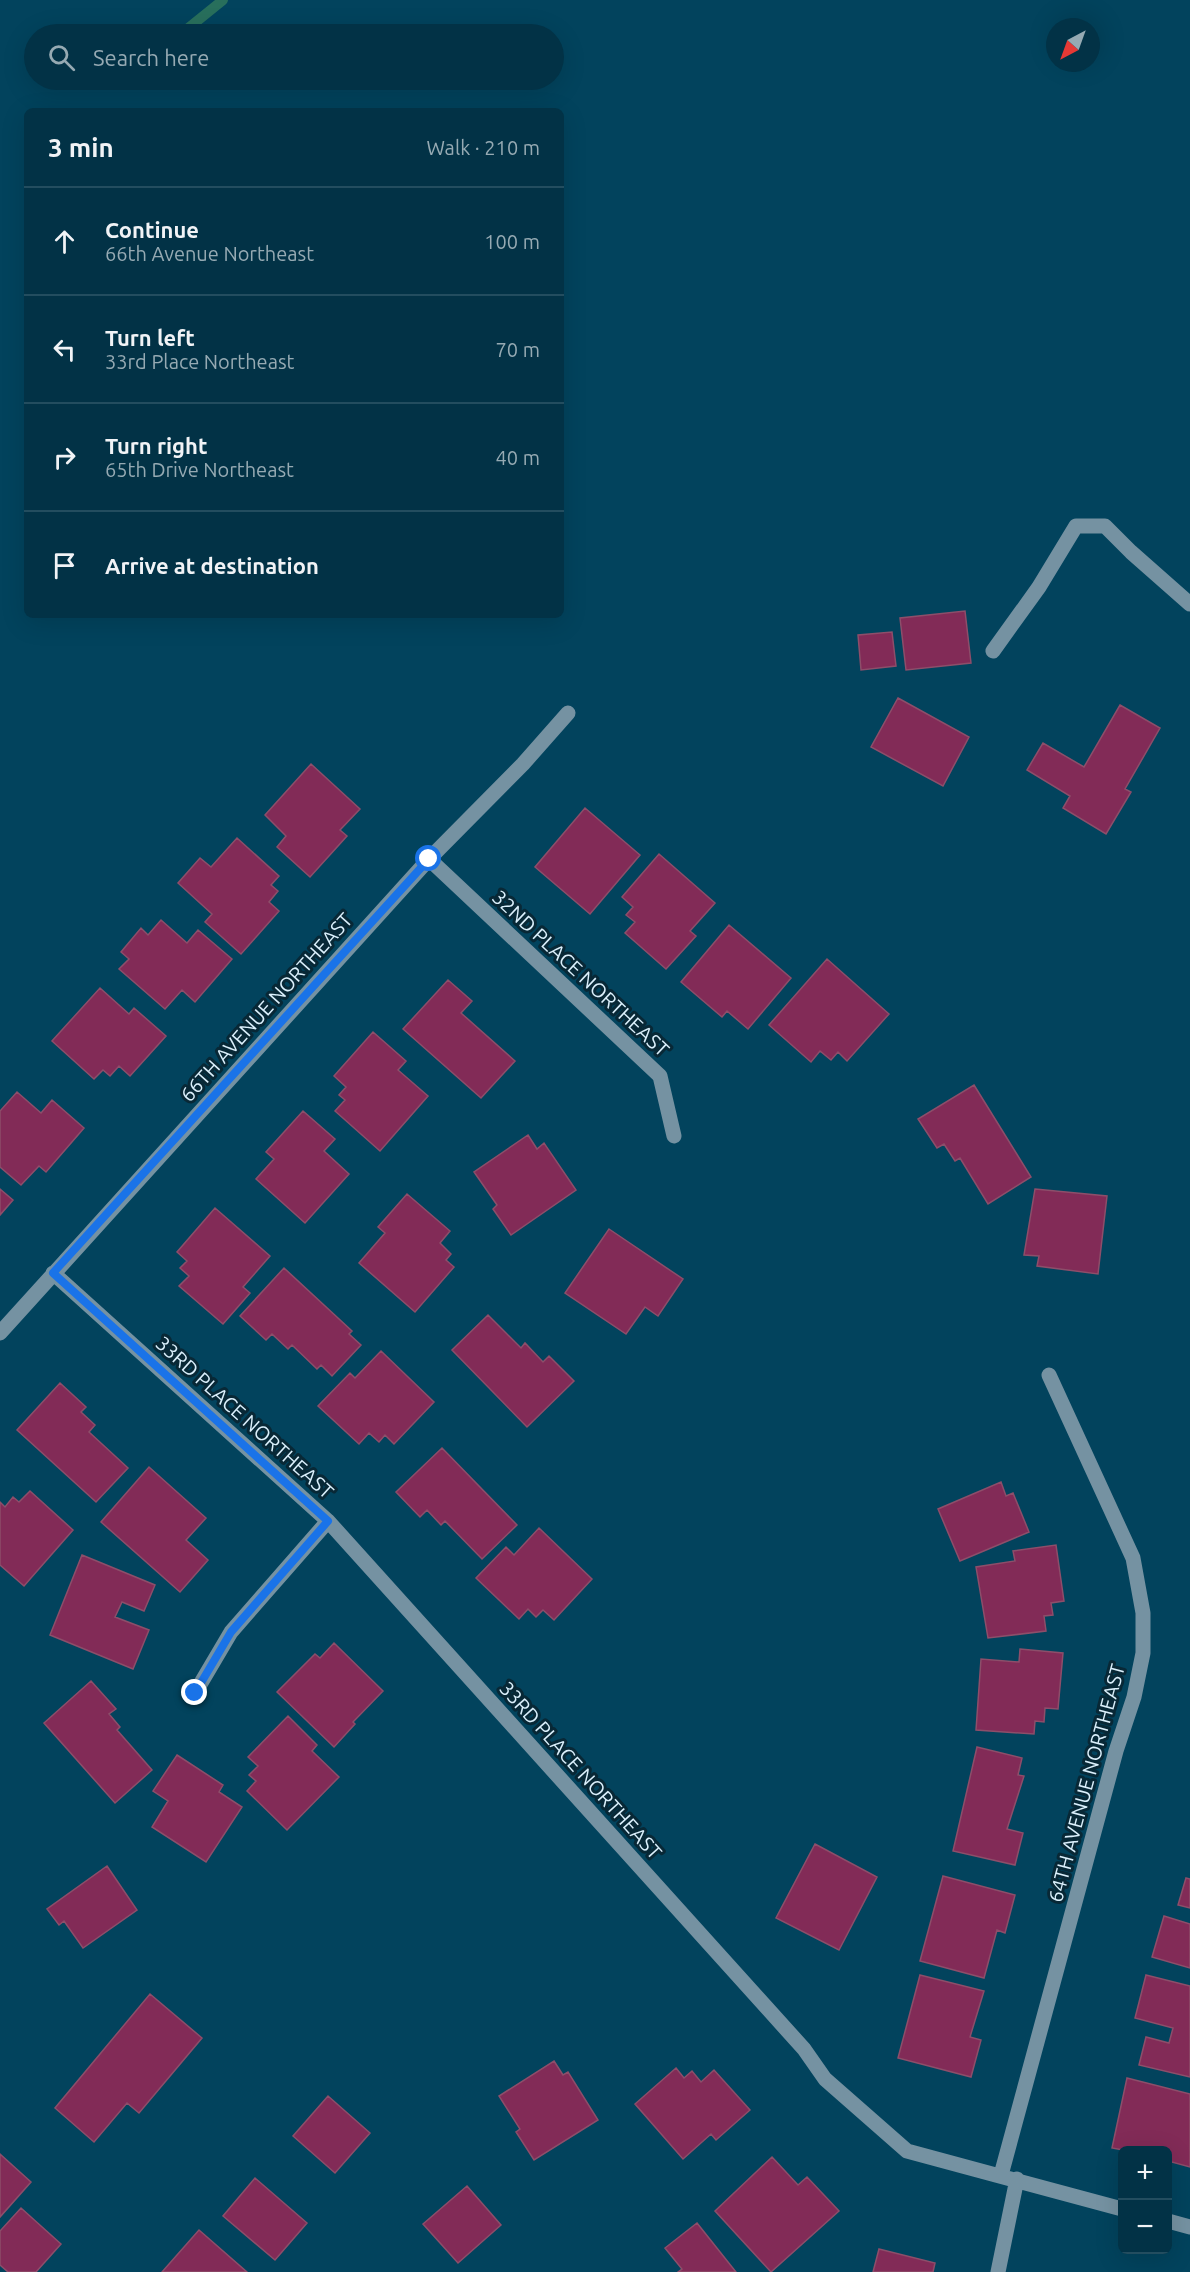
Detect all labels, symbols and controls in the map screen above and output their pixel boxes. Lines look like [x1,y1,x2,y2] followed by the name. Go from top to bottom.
[1046,18,1100,72] north arrow
[24,24,564,90] search box
[45,41,78,74] icon: search
[93,45,209,70] text: Search here
[48,133,114,162] text: 3 min
[427,136,540,159] text: Walk · 210 m
[105,217,199,242] text: Continue
[48,225,81,258] icon: ahead
[484,230,540,253] text: 100 m
[105,242,314,265] text: 66th Avenue Northeast
[105,325,195,350] text: Turn left
[48,333,81,366] icon: left
[496,338,540,361] text: 70 m
[105,350,294,373] text: 33rd Place Northeast
[105,433,207,458] text: Turn right
[48,441,81,474] icon: right
[496,446,540,469] text: 40 m
[105,458,294,481] text: 65th Drive Northeast
[48,549,81,582] icon: arrive
[105,553,319,578] text: Arrive at destination
[415,845,441,871] route start
[488,885,674,1061] street label: 32ND PLACE NORTHEAST
[175,908,357,1106] street label: 66TH AVENUE NORTHEAST
[151,1331,339,1503] street label: 33RD PLACE NORTHEAST
[1043,1661,1129,1905] street label: 64TH AVENUE NORTHEAST
[495,1676,667,1864] street label: 33RD PLACE NORTHEAST
[181,1679,207,1705] route end
[1118,2146,1172,2254] map controls
[1118,2146,1172,2200] button: +
[1118,2200,1172,2254] button: −

